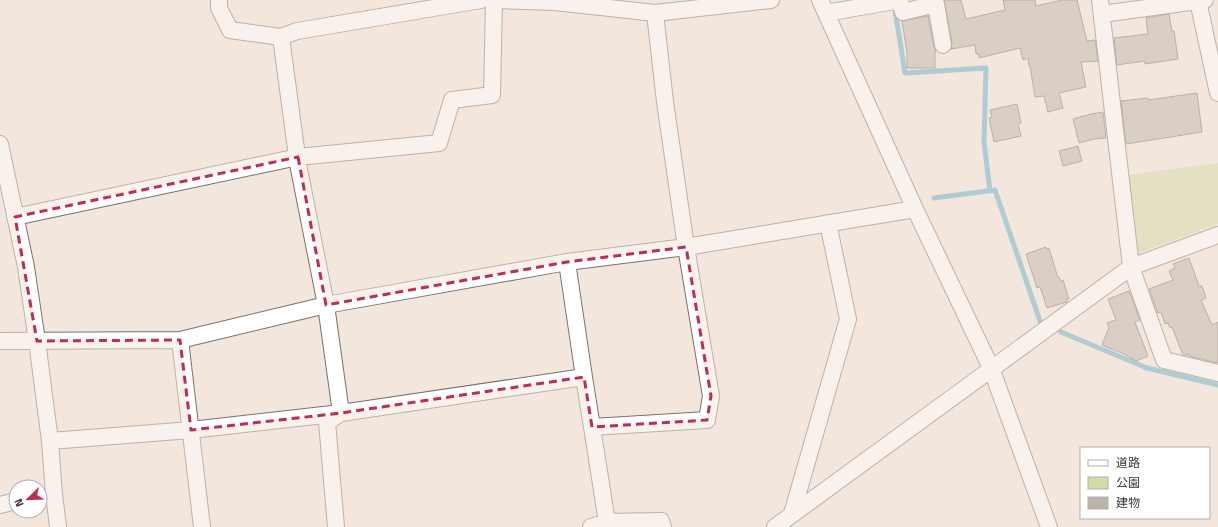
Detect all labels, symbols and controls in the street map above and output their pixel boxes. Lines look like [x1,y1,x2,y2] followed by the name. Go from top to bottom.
[1080,447,1210,519] legend
[1116,453,1140,472] text: 道路
[1116,473,1140,492] text: 公園
[8,479,48,519] north arrow
[1116,493,1140,512] text: 建物
[10,496,28,510] text: N

